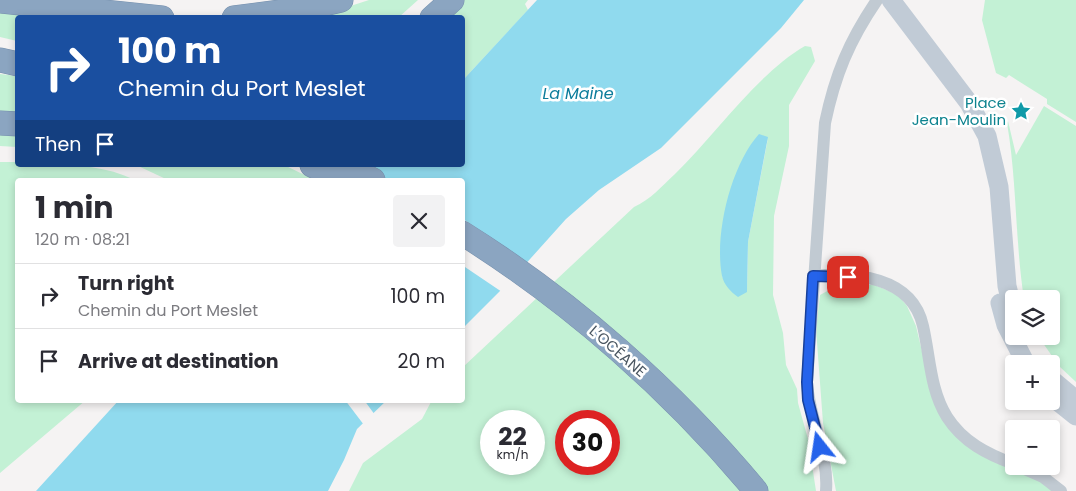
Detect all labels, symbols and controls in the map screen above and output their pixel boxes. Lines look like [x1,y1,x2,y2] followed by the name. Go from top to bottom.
[118,26,221,75] text: 100 m
[35,35,100,100] icon: right
[118,73,366,104] text: Chemin du Port Meslet
[542,82,614,105] water label: La Maine
[912,92,1006,130] place label: Place Jean-Moulin
[1010,100,1032,122] place icon: Place Jean-Moulin
[91,130,119,158] icon: arrive
[35,131,81,158] text: Then
[35,186,113,229] text: 1 min
[393,195,445,247] button: close
[35,228,130,251] text: 120 m · 08:21
[827,256,869,298] pin
[834,263,862,291] icon: arrive
[78,270,174,297] text: Turn right
[35,282,63,310] icon: right
[390,283,445,310] text: 100 m
[1005,290,1060,475] map controls
[1005,290,1060,345] button: layers
[78,299,258,322] text: Chemin du Port Meslet
[585,320,651,382] street label: L’OCÉANE
[35,347,63,375] icon: arrive
[78,348,279,375] text: Arrive at destination
[397,348,445,375] text: 20 m
[1005,355,1060,410] button: +
[555,410,620,475] speed limit sign: 30
[498,419,527,454] text: 22
[793,420,845,472] position arrow
[1005,420,1060,475] button: −
[497,446,528,463] text: km/h

